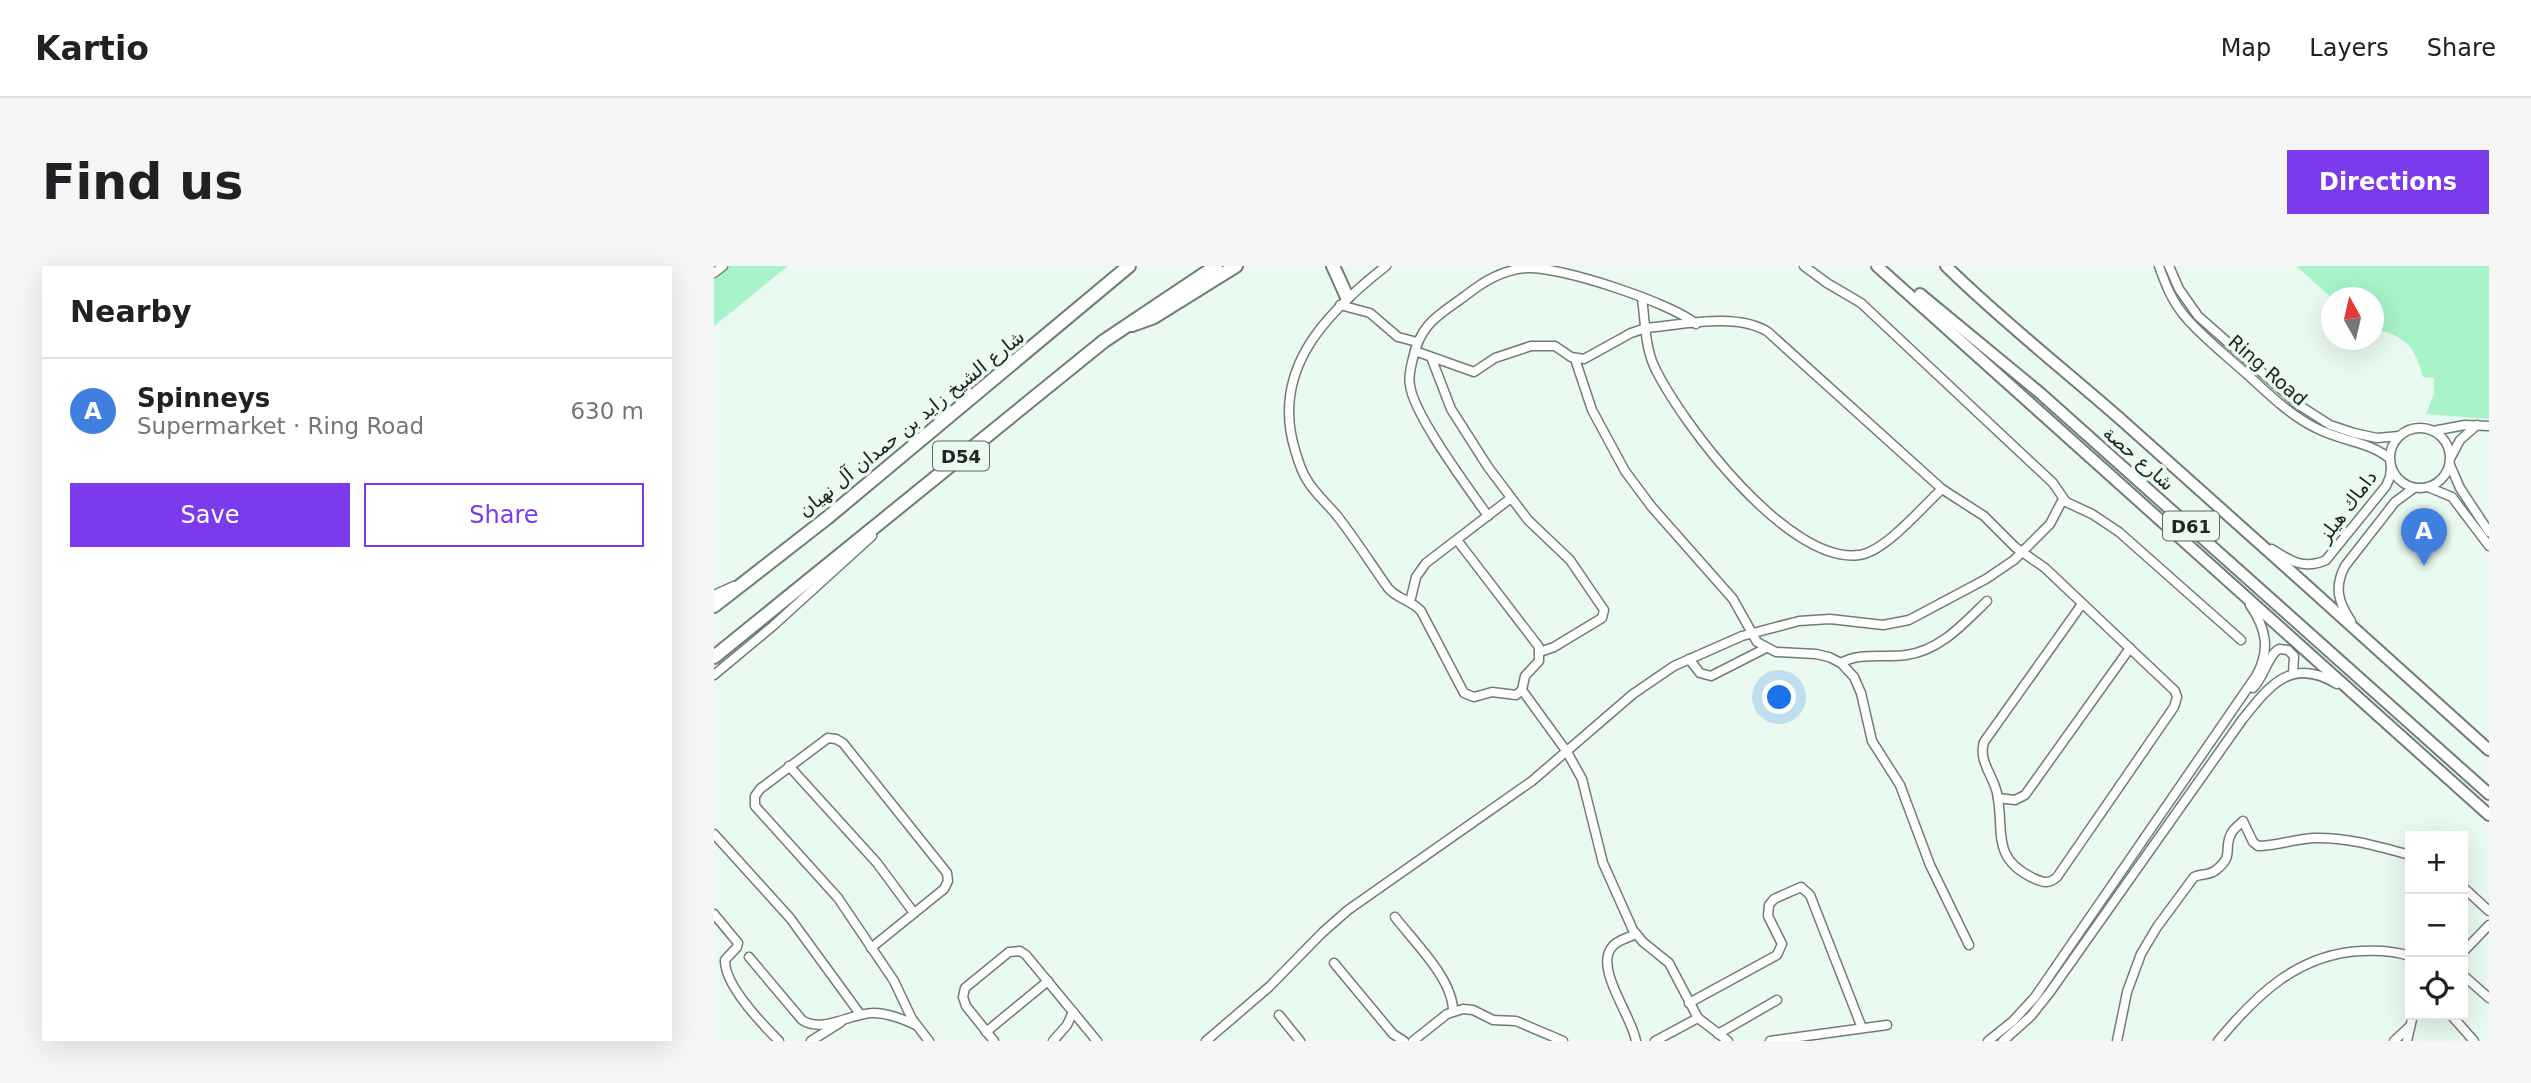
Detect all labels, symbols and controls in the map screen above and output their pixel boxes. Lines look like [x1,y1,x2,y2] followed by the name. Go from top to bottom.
[35,29,149,68] text: Kartio
[2221,34,2271,62] text: Map
[2309,34,2389,62] text: Layers
[2427,34,2496,62] text: Share
[2287,150,2489,214] button: Directions
[42,154,243,211] text: Find us
[2321,287,2384,350] north arrow
[70,294,192,329] text: Nearby
[793,324,1029,522] street label: شارع الشيخ زايد بن حمدان آل نهيان
[2224,330,2312,410] street label: Ring Road
[137,383,270,413] text: Spinneys
[84,398,102,424] text: A
[570,398,644,424] text: 630 m
[137,413,424,439] text: Supermarket · Ring Road
[2098,421,2179,495] street label: شارع حصة
[933,442,989,470] road number: D54
[2312,466,2382,548] street label: داماك هيلز
[70,483,350,547] button: Save
[364,483,644,547] button: Share
[2401,508,2447,566] pin: A
[2163,512,2219,540] road number: D61
[1762,680,1796,714] your location
[2405,831,2468,1020] map controls
[2405,831,2468,894] button: +
[2405,894,2468,957] button: −
[2405,957,2468,1020] button: locate

